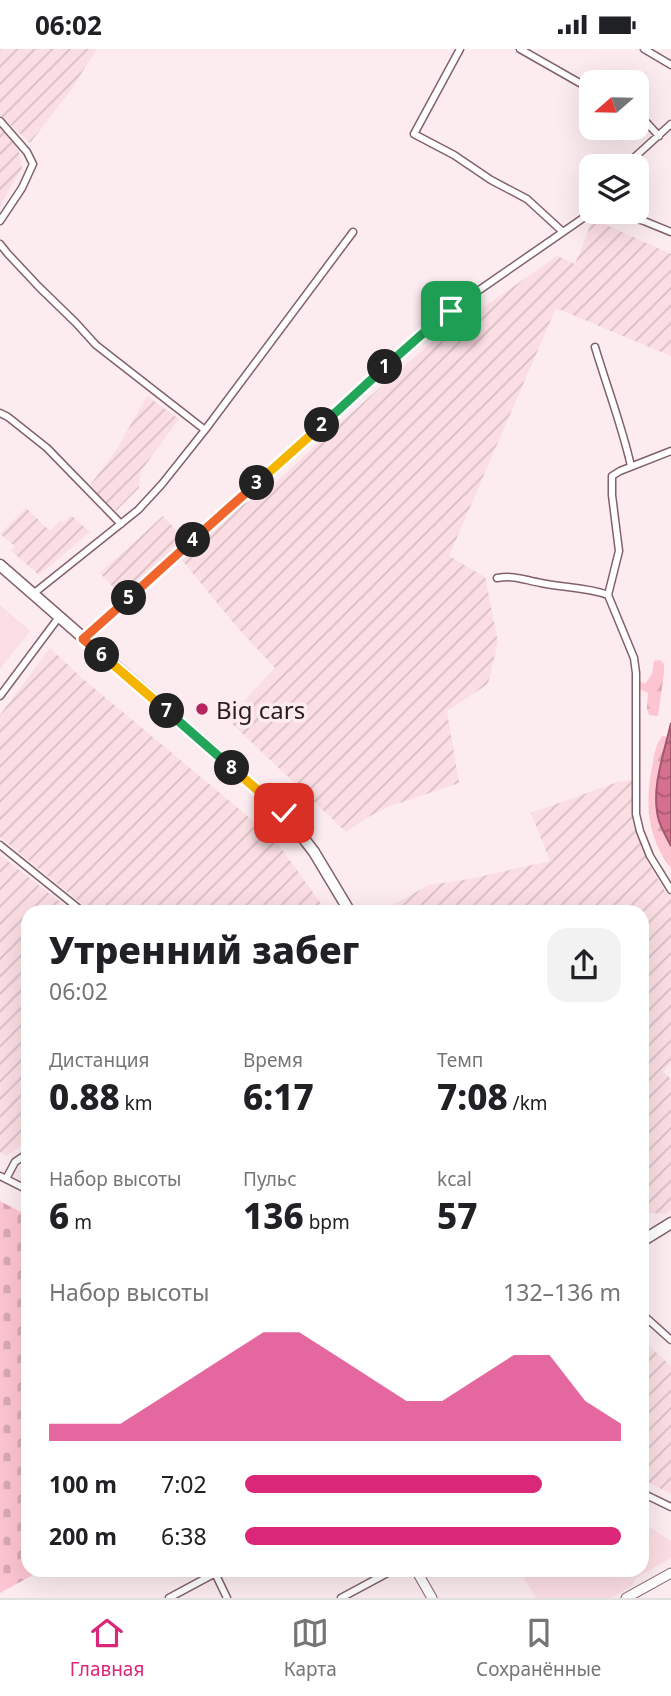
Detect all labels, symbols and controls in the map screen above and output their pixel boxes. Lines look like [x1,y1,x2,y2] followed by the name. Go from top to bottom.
[35,7,102,43] text: 06:02
[579,70,649,140] north arrow
[579,70,649,224] map controls
[579,154,649,224] button: layers
[421,281,481,341] pin
[432,292,470,330] icon: arrive
[368,349,402,385] pin: 1
[379,353,390,379] text: 1
[304,407,340,443] pin: 2
[316,411,327,437] text: 2
[240,465,274,501] pin: 3
[251,469,262,495] text: 3
[176,523,210,557] pin: 4
[187,526,198,552] text: 4
[111,581,146,615] pin: 5
[123,584,134,610] text: 5
[84,637,119,673] pin: 6
[96,641,107,667] text: 6
[150,693,184,729] pin: 7
[216,693,305,726] place label: Big cars
[161,697,172,723] text: 7
[194,701,210,717] marker: Big cars
[215,751,250,785] pin: 8
[226,754,237,780] text: 8
[254,783,314,843] pin
[265,794,303,832] icon: check
[49,923,359,975] text: Утренний забег
[547,928,621,1002] button: share
[49,975,108,1007] text: 06:02
[49,1047,149,1073] text: Дистанция
[243,1047,303,1073] text: Время
[437,1047,483,1073] text: Темп
[49,1073,120,1120] text: 0.88
[243,1073,314,1120] text: 6:17
[437,1073,508,1120] text: 7:08
[120,1090,153,1116] text: km
[508,1090,548,1116] text: /km
[49,1166,181,1192] text: Набор высоты
[243,1166,297,1192] text: Пульс
[437,1166,472,1192] text: kcal
[49,1192,69,1239] text: 6
[243,1192,304,1239] text: 136
[437,1192,477,1239] text: 57
[69,1209,92,1235] text: m
[304,1209,350,1235] text: bpm
[49,1276,209,1308] text: Набор высоты
[503,1276,621,1308] text: 132–136 m
[49,1468,117,1500] text: 100 m
[161,1468,207,1500] text: 7:02
[49,1520,117,1552] text: 200 m
[161,1520,207,1552] text: 6:38
[70,1614,144,1682] tab: Главная
[284,1614,337,1682] tab: Карта
[476,1614,601,1682] tab: Сохранённые

